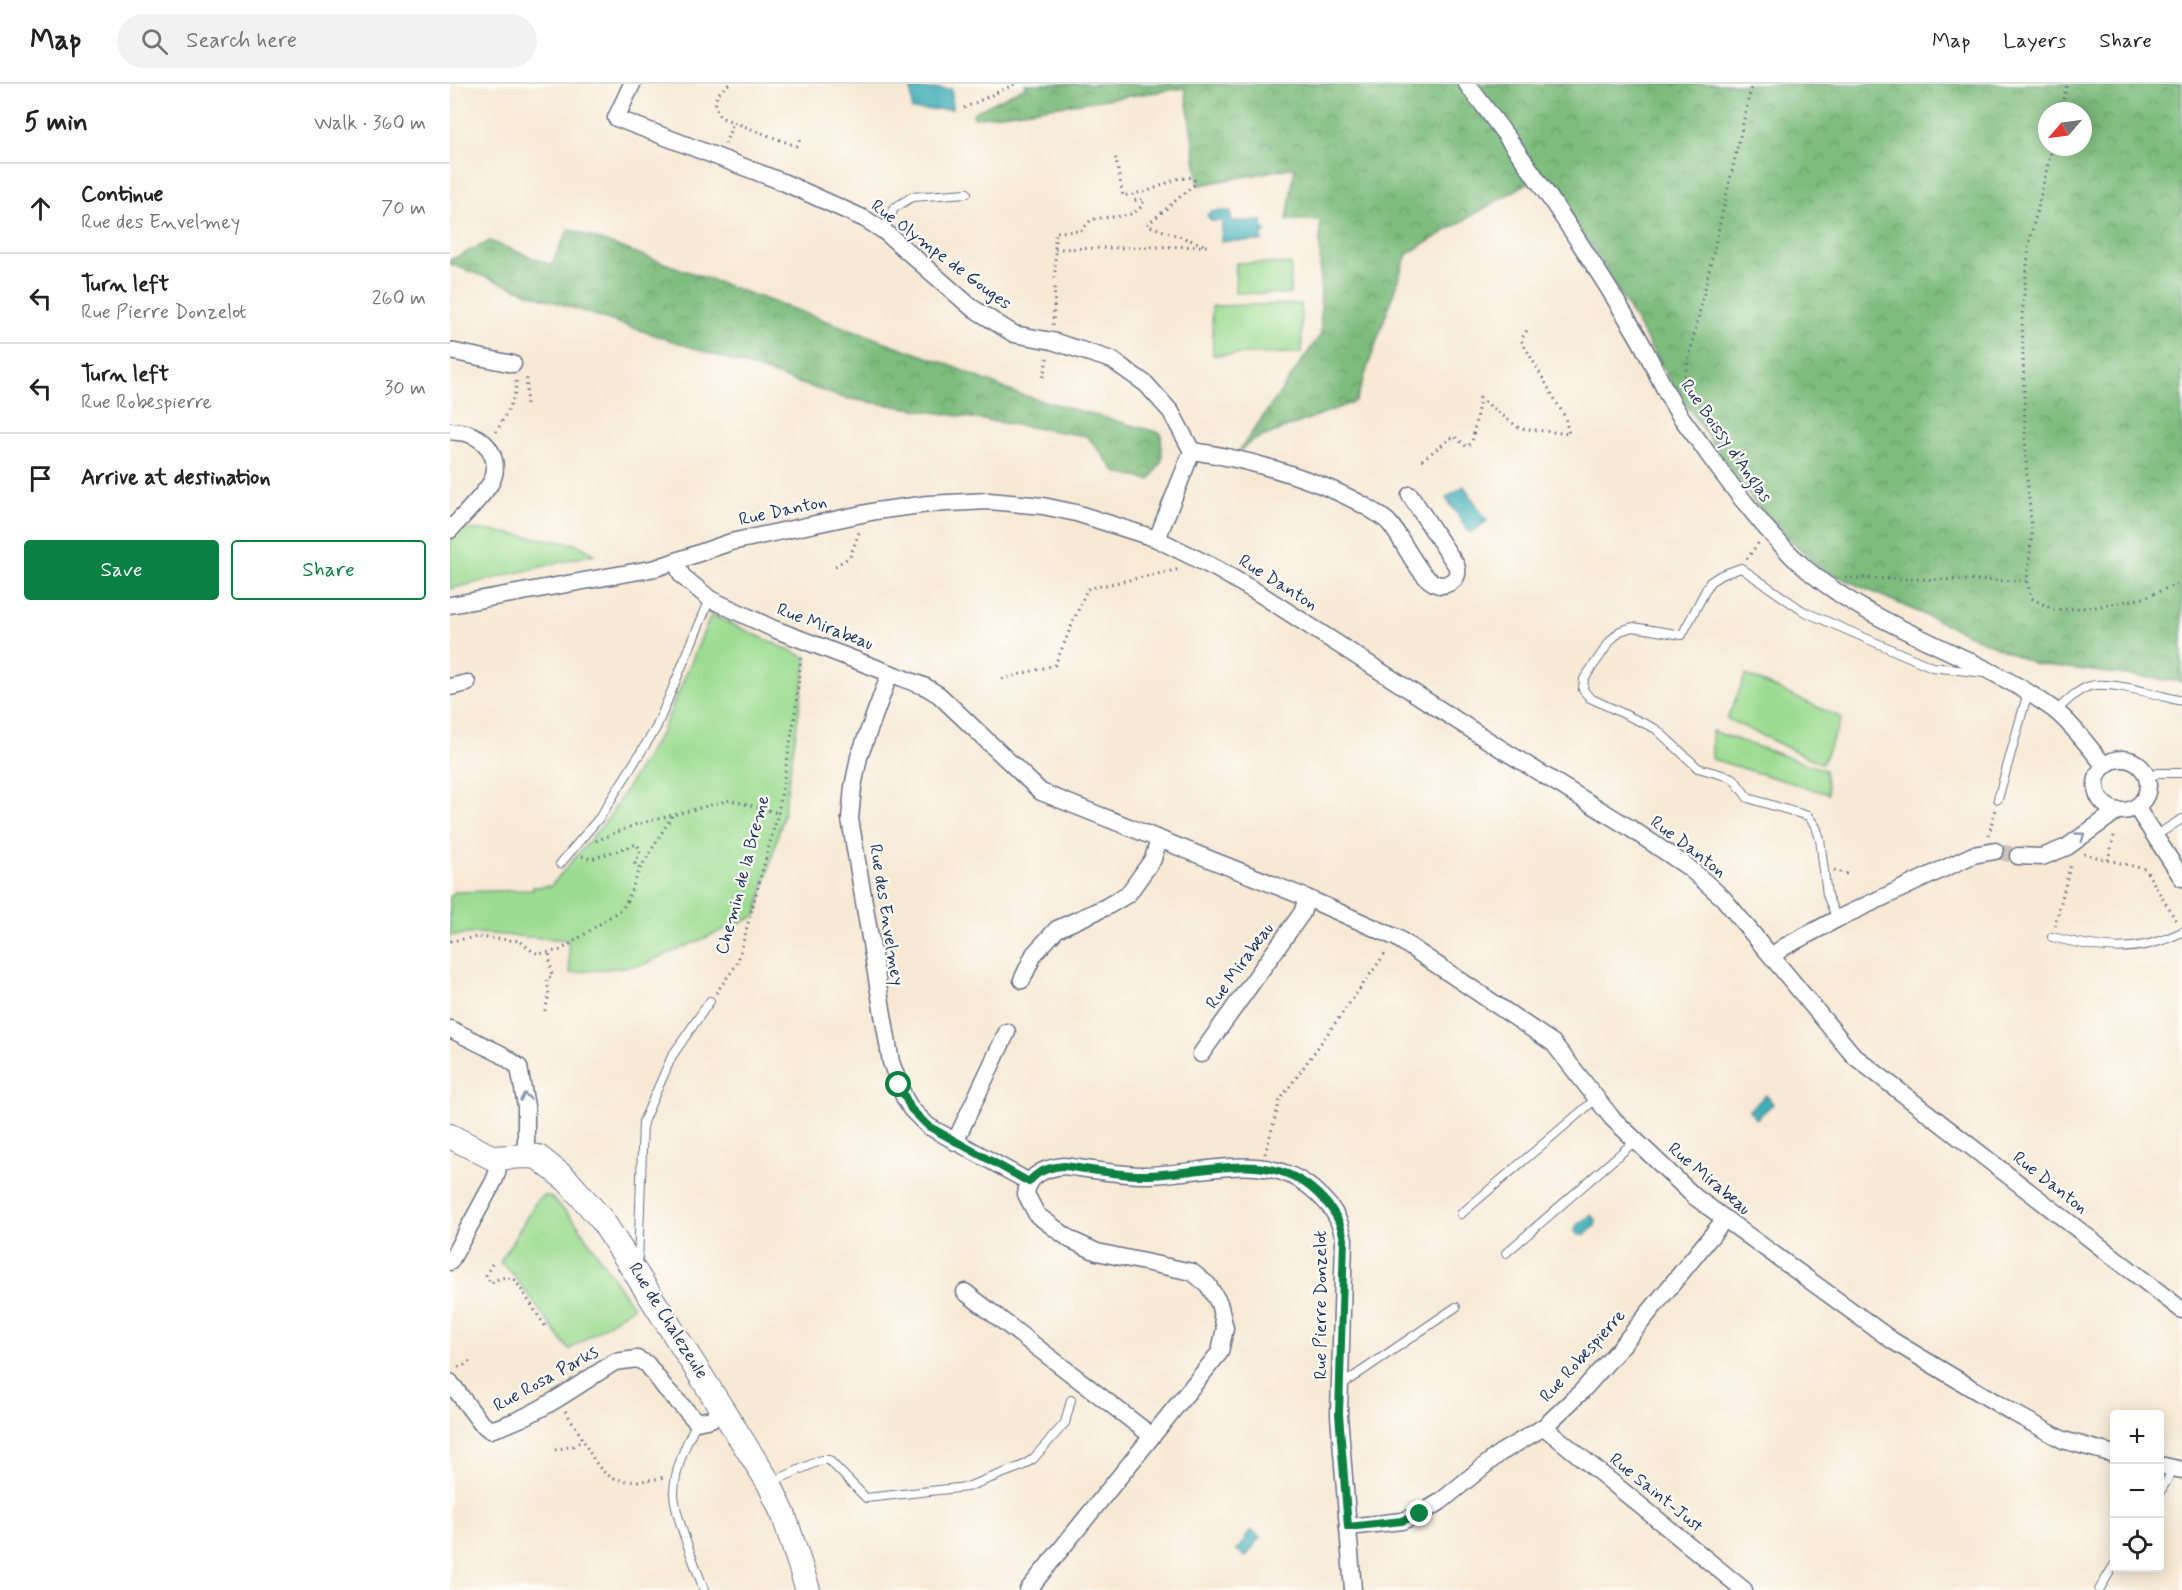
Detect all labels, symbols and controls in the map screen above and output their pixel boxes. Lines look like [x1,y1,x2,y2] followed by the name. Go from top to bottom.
[117,14,537,68] search box
[30,23,81,60] text: Map
[138,25,171,58] icon: search
[186,27,297,55] text: Search here
[1932,27,1970,55] text: Map
[2003,27,2066,55] text: Layers
[2099,27,2152,55] text: Share
[2038,102,2092,156] north arrow
[24,106,88,140] text: 5 min
[314,110,426,137] text: Walk · 360 m
[81,181,163,209] text: Continue
[24,192,57,225] icon: ahead
[866,194,1016,316] street label: Rue Olympe de Gouges
[381,195,426,222] text: 70 m
[81,209,240,236] text: Rue des Envelmey
[81,271,169,299] text: Turn left
[24,282,57,315] icon: left
[372,285,426,312] text: 260 m
[81,299,246,326] text: Rue Pierre Donzelot
[81,361,169,389] text: Turn left
[24,372,57,405] icon: left
[384,375,426,402] text: 30 m
[1673,375,1777,508] street label: Rue Boissy d'Anglas
[81,389,212,416] text: Rue Robespierre
[24,462,57,495] icon: arrive
[81,464,271,492] text: Arrive at destination
[737,490,829,532] street label: Rue Danton
[24,540,219,600] button: Save
[231,540,426,600] button: Share
[1234,549,1322,617] street label: Rue Danton
[773,598,877,656] street label: Rue Mirabeau
[710,793,776,957] street label: Chemin de la Breme
[1645,811,1731,883] street label: Rue Danton
[2074,832,2085,843] one-way arrow
[863,842,909,988] street label: Rue des Envelmey
[1200,918,1280,1014] street label: Rue Mirabeau
[885,1071,911,1097] route start
[519,1093,531,1102] one-way arrow
[1662,1137,1756,1221] street label: Rue Mirabeau
[2007,1146,2093,1220] street label: Rue Danton
[1309,1230,1333,1379] street label: Rue Pierre Donzelot
[623,1258,713,1384] street label: Rue de Chalezeule
[1535,1304,1631,1408] street label: Rue Robespierre
[489,1340,603,1418] street label: Rue Rosa Parks
[2110,1410,2164,1572] map controls
[2110,1410,2164,1464] button: +
[1604,1448,1708,1539] street label: Rue Saint-Just
[2110,1464,2164,1518] button: −
[1406,1500,1432,1526] route end
[2110,1518,2164,1572] button: locate

